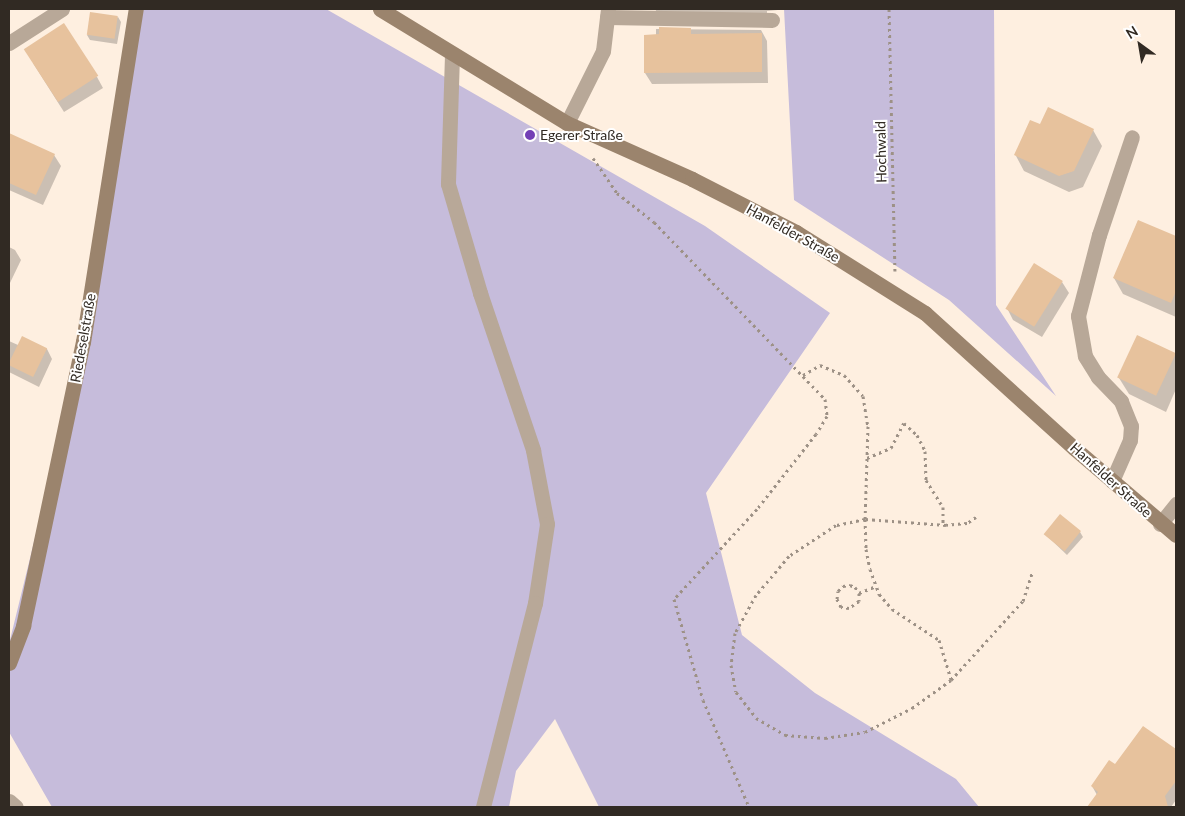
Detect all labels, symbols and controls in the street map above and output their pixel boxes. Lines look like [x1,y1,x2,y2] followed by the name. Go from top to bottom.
[1115,20,1165,70] north arrow
[1123,22,1141,42] text: N
[872,121,890,183] street label: Hochwald
[540,127,623,143] place label: Egerer Straße
[524,129,536,141] marker: Egerer Straße
[743,200,843,266] street label: Hanfelder Straße
[67,292,99,384] street label: Riedeselstraße
[1067,439,1155,521] street label: Hanfelder Straße

